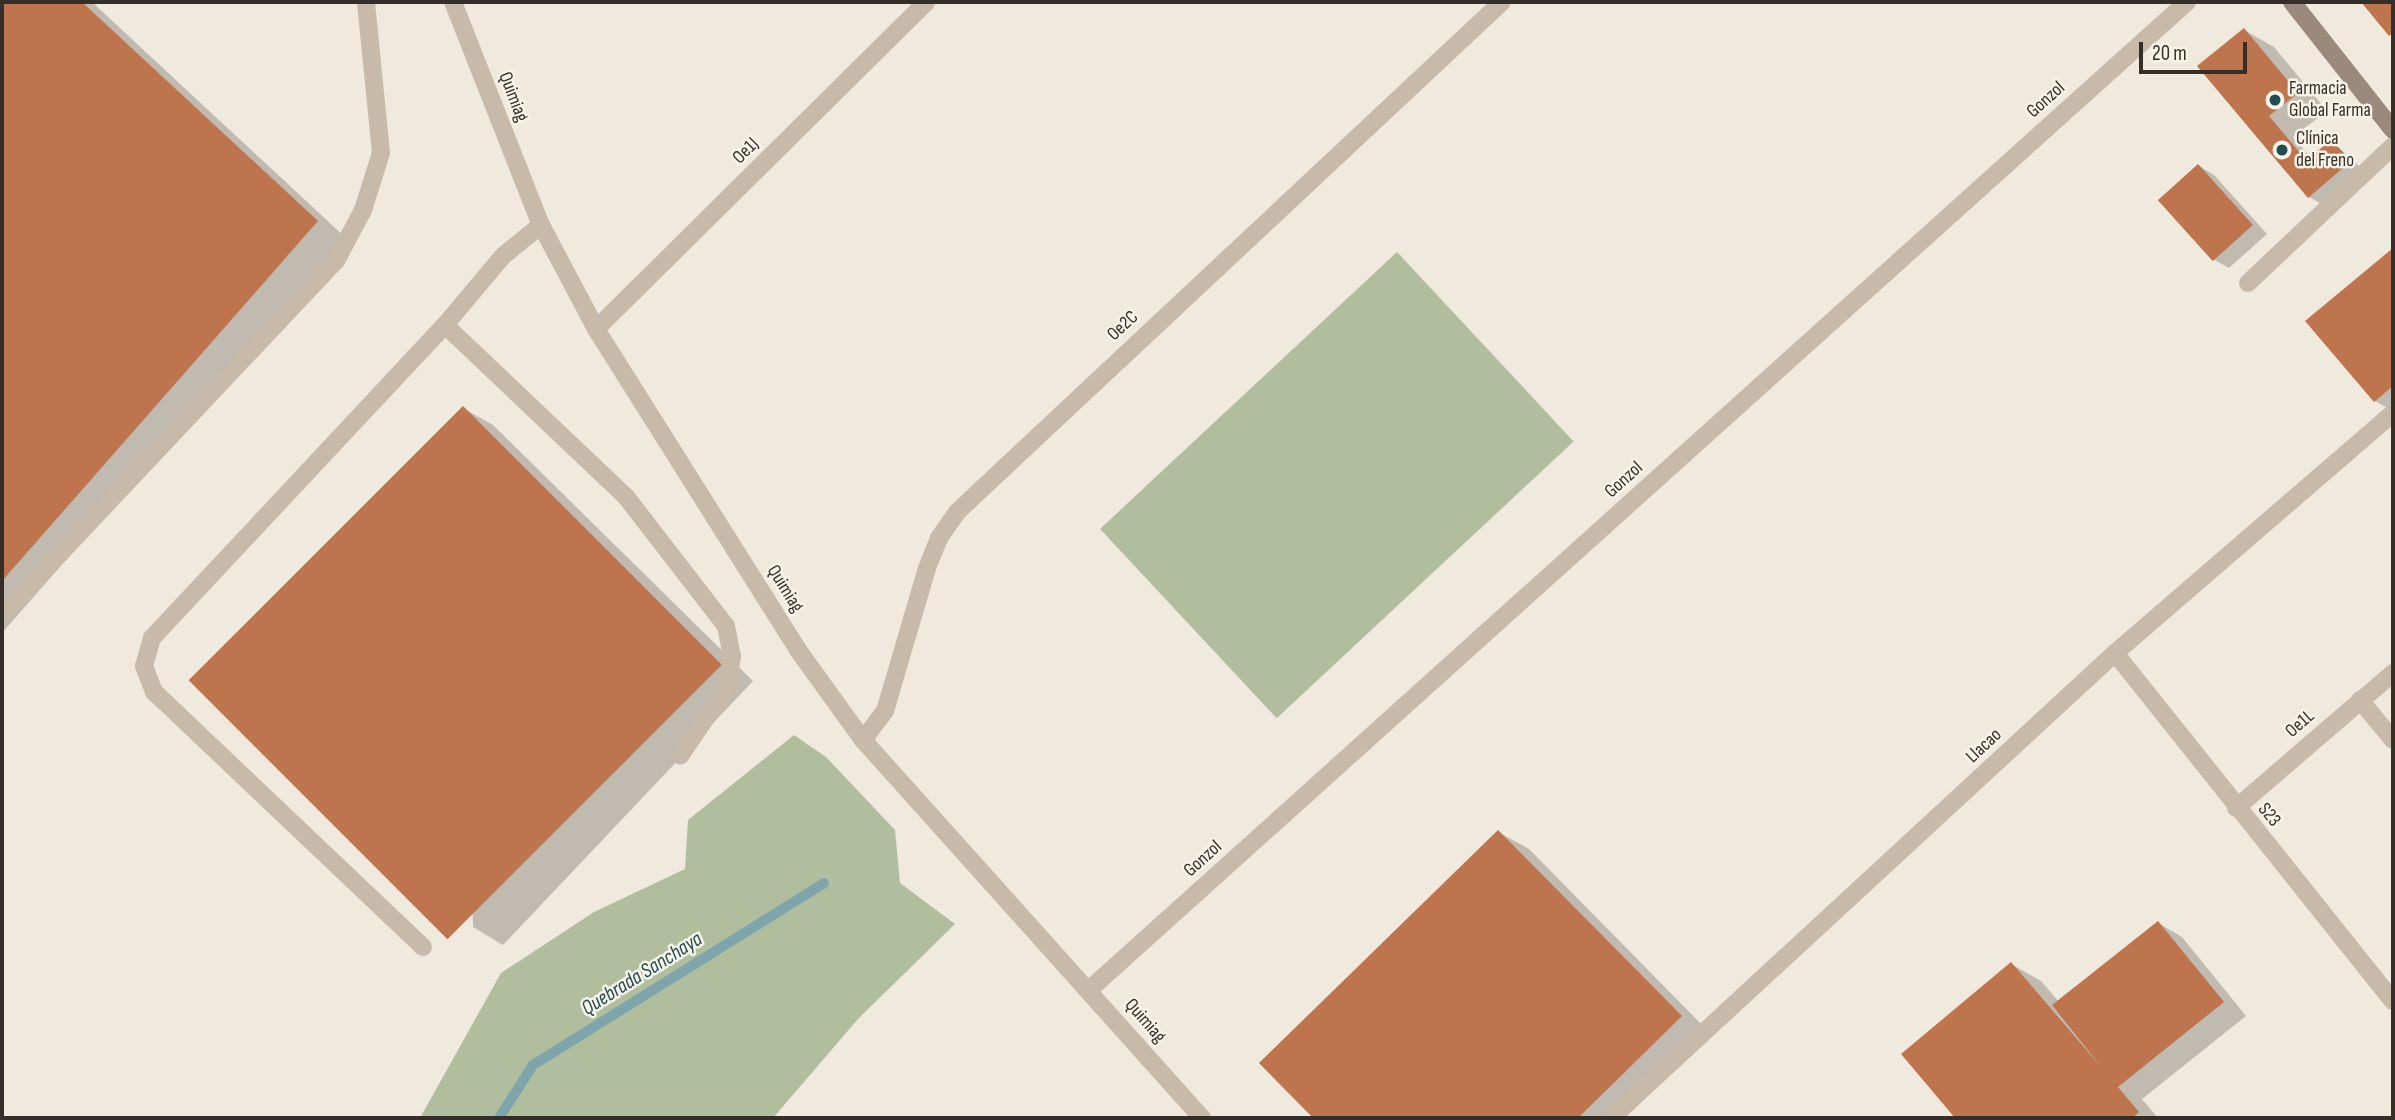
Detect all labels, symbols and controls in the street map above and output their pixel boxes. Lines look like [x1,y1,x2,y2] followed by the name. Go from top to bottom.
[2143,28,2252,72] scale bar
[2152,41,2187,66] text: 20 m
[493,69,533,125] street label: Quimiag
[2022,77,2070,123] street label: Gonzol
[2289,78,2371,122] place label: Farmacia Global Farma
[2267,92,2283,108] marker: Farmacia Global Farma
[2296,128,2354,172] place label: Clínica del Freno
[728,133,764,169] street label: Oe1J
[2274,142,2290,158] marker: Clínica del Freno
[1103,306,1143,346] street label: Oe2C
[1600,457,1648,503] street label: Gonzol
[762,561,808,617] street label: Quimiag
[2281,705,2319,743] street label: Oe1L
[1961,724,2007,768] street label: Llacao
[2253,799,2285,831] street label: S23
[1179,836,1227,882] street label: Gonzol
[577,927,707,1021] water label: Quebrada Sanchaya
[1120,994,1170,1048] street label: Quimiag

